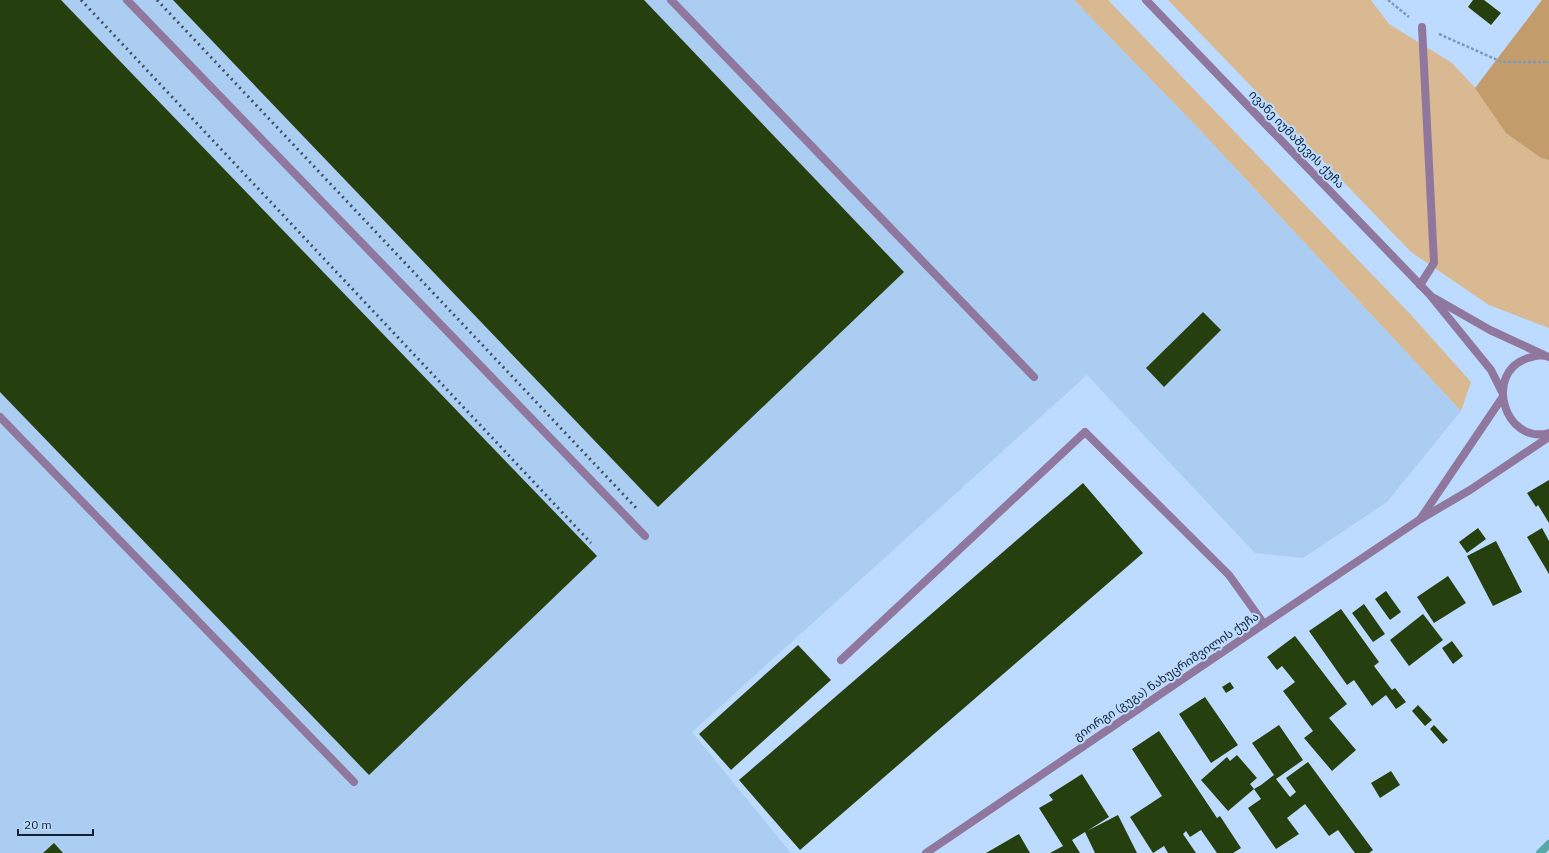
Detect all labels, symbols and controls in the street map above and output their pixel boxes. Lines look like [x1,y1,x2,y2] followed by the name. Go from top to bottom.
[1246,87,1348,191] street label: ივანე იუმაშევის ქუჩა
[1071,608,1262,745] street label: გიორგი (გუგა) ნახუცრიშვილის ქუჩა
[18,811,93,837] scale bar
[24,817,52,832] text: 20 m

